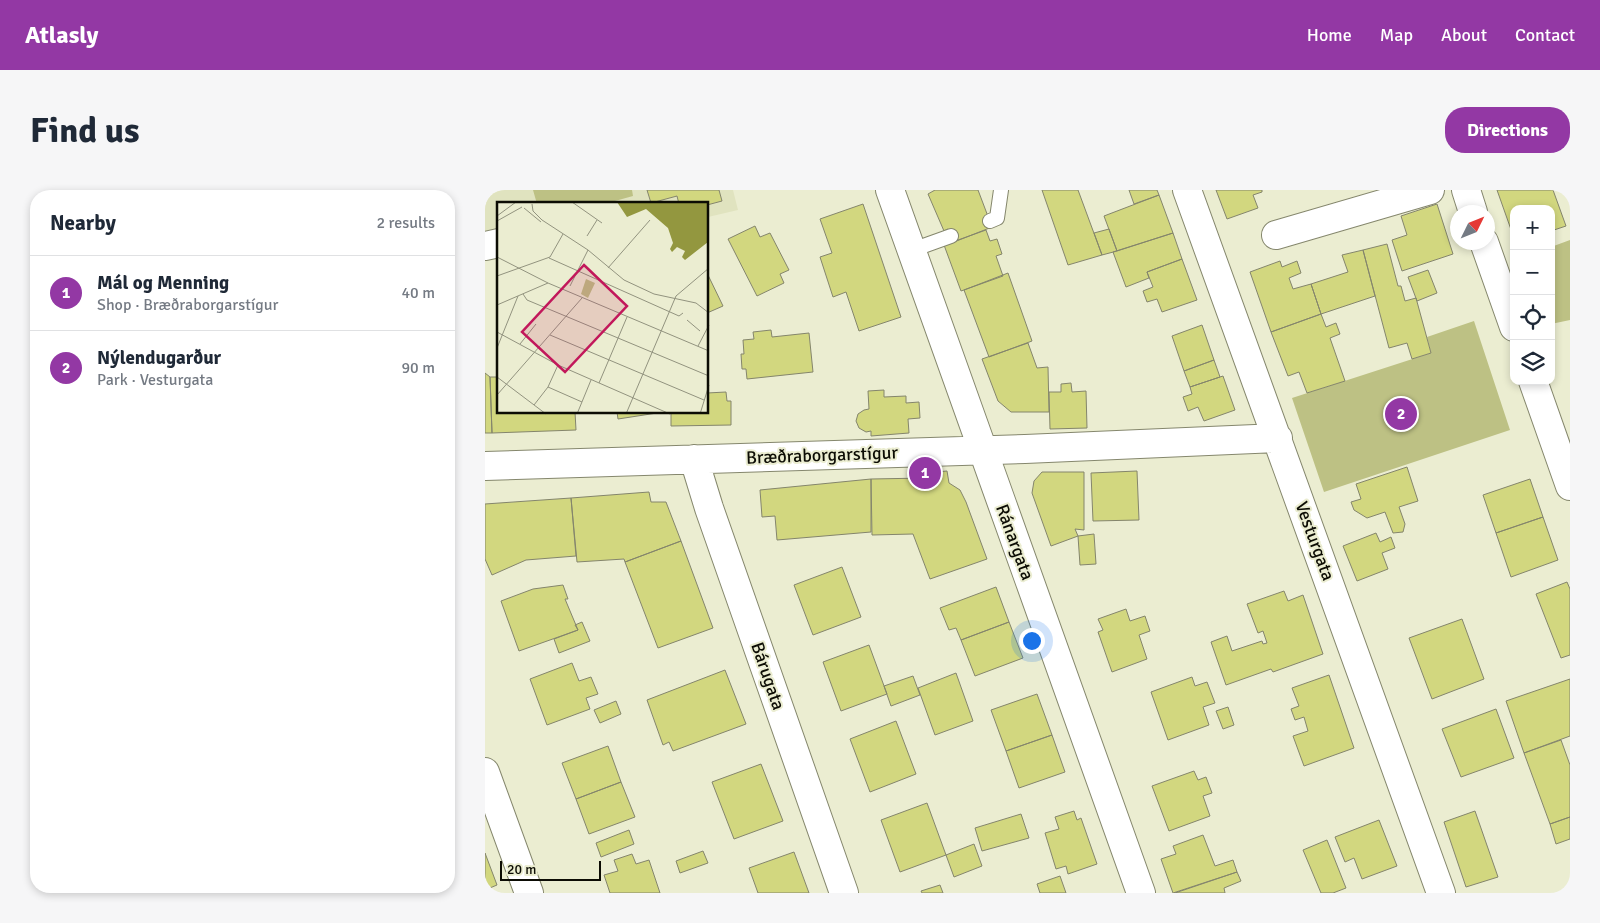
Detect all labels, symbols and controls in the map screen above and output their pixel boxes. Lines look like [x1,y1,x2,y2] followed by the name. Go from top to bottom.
[25,20,98,50] text: Atlasly
[1307,24,1352,46] text: Home
[1380,24,1413,46] text: Map
[1441,24,1487,46] text: About
[1515,24,1575,46] text: Contact
[1445,107,1570,153] button: Directions
[30,109,140,152] text: Find us
[497,202,709,414] inset map
[1450,205,1495,250] north arrow
[1510,205,1555,385] map controls
[1510,205,1555,250] button: +
[50,210,116,236] text: Nearby
[376,213,435,233] text: 2 results
[1510,250,1555,295] button: −
[97,271,229,295] text: Mál og Menning
[62,283,70,303] text: 1
[401,283,435,303] text: 40 m
[97,295,278,315] text: Shop · Bræðraborgarstígur
[1510,295,1555,340] button: locate
[1510,340,1555,385] button: layers
[97,346,221,370] text: Nýlendugarður
[62,358,70,378] text: 2
[401,358,435,378] text: 90 m
[97,370,213,390] text: Park · Vesturgata
[1385,395,1417,433] pin: 2
[746,441,899,469] street label: Bræðraborgarstígur
[909,454,941,492] pin: 1
[1291,498,1339,584] street label: Vesturgata
[991,501,1039,583] street label: Ránargata
[1019,628,1045,654] your location
[746,639,790,713] street label: Bárugata
[500,858,601,881] scale bar
[507,861,536,878] text: 20 m

